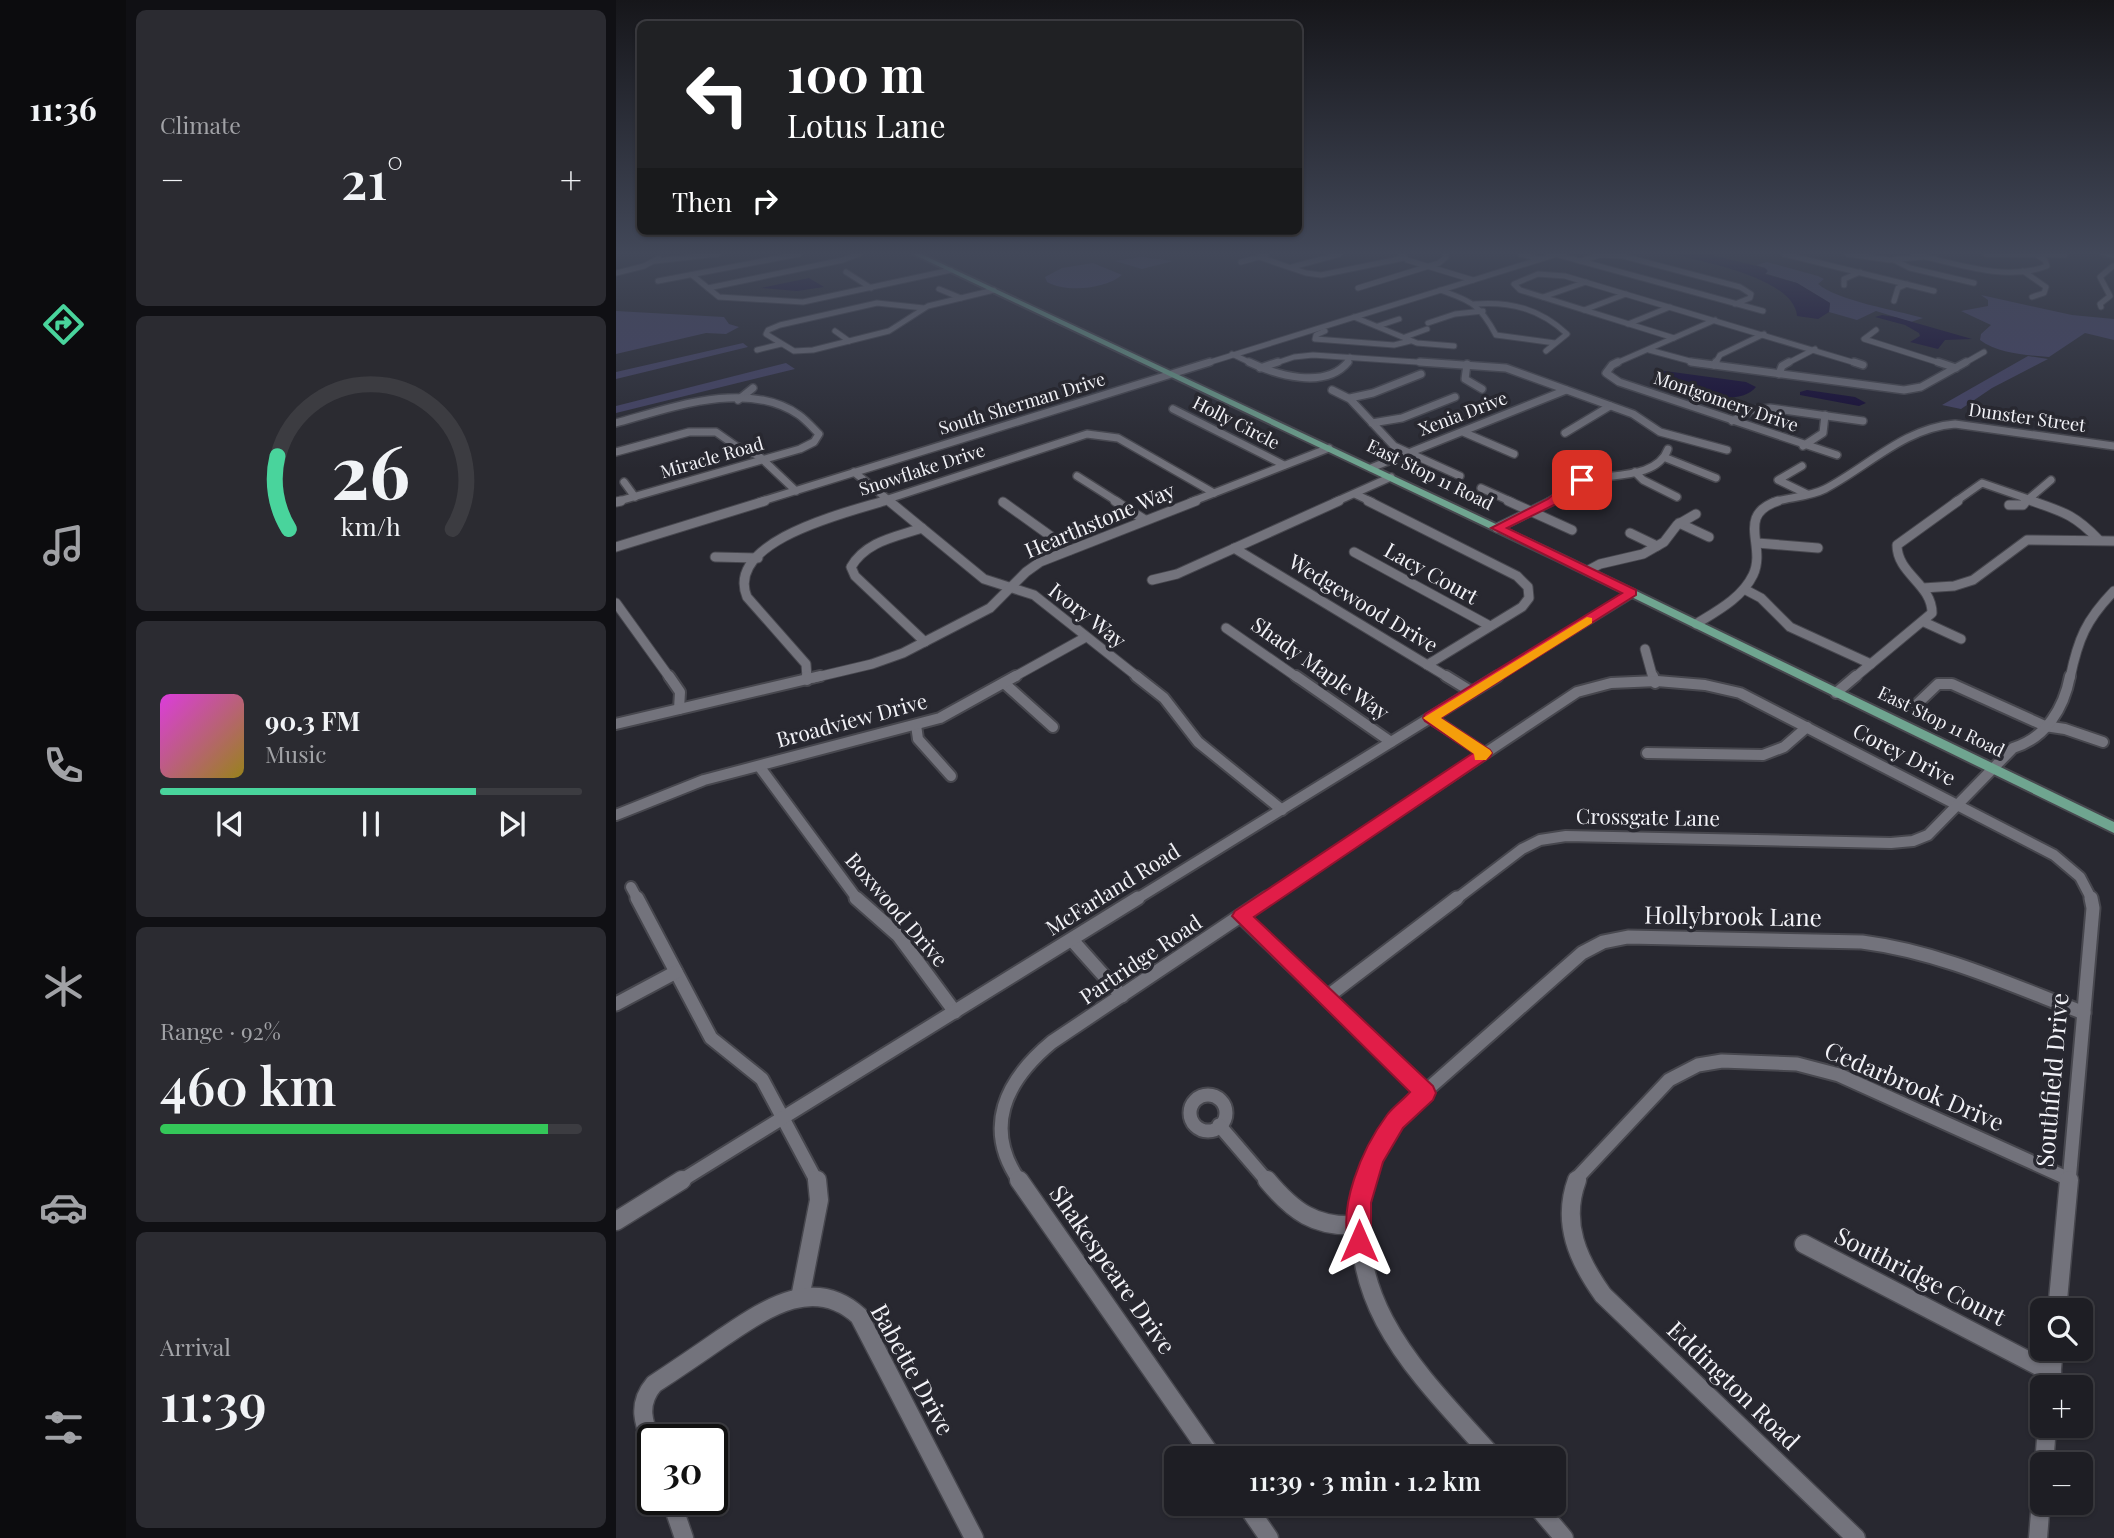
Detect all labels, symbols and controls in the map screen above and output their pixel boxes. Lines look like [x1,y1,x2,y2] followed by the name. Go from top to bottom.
[787,40,925,105] text: 100 m
[672,49,763,140] icon: left
[29,86,97,129] text: 11:36
[787,103,946,146] text: Lotus Lane
[160,109,241,140] text: Climate
[341,144,403,213] text: 21°
[160,153,185,204] text: −
[560,153,582,204] text: +
[746,182,784,220] icon: right
[672,184,732,219] text: Then
[39,300,88,349] icon: directions
[1651,365,1802,437] street label: Montgomery Drive
[935,366,1108,440] street label: South Sherman Drive
[1415,385,1510,441] street label: Xenia Drive
[1189,390,1284,454] street label: Holly Circle
[1967,397,2088,437] street label: Dunster Street
[332,421,410,518] text: 26
[657,431,767,483] street label: Miracle Road
[1363,433,1498,515] street label: East Stop 11 Road
[856,437,988,501] street label: Snowflake Drive
[1552,450,1612,510] pin
[1563,461,1601,499] icon: arrive
[1020,475,1179,563] street label: Hearthstone Way
[341,509,401,542] text: km/h
[39,521,88,570] icon: music
[1380,535,1484,610] street label: Lacy Court
[1283,546,1444,658] street label: Wedgewood Drive
[1044,575,1133,654] street label: Ivory Way
[1247,609,1396,726] street label: Shady Maple Way
[1874,680,2009,762] street label: East Stop 11 Road
[773,685,930,753] street label: Broadview Drive
[265,703,360,738] text: 90.3 FM
[1849,715,1961,791] street label: Corey Drive
[265,738,326,769] text: Music
[39,741,88,790] icon: phone
[1576,801,1720,831] street label: Crossgate Lane
[211,805,249,843] icon: previous
[352,805,390,843] icon: pause
[493,805,531,843] icon: next
[1039,836,1184,941] street label: McFarland Road
[840,846,955,972] street label: Boxwood Drive
[1644,897,1822,933] street label: Hollybrook Lane
[1073,907,1206,1010] street label: Partridge Road
[39,962,88,1011] icon: climate
[2027,991,2075,1168] street label: Southfield Drive
[160,1015,281,1046] text: Range · 92%
[1820,1033,2009,1137] street label: Cedarbrook Drive
[160,1050,336,1119] text: 460 km
[1043,1178,1184,1360] street label: Shakespeare Drive
[39,1183,88,1232] icon: car
[1322,1204,1396,1278] position arrow
[1830,1218,2012,1332] street label: Southridge Court
[864,1298,963,1440] street label: Babette Drive
[2030,1298,2093,1515] map controls
[2030,1298,2093,1361] button: search
[1661,1313,1808,1456] street label: Eddington Road
[160,1331,231,1362] text: Arrival
[160,1366,267,1435] text: 11:39
[2030,1375,2093,1438] button: +
[39,1403,88,1452] icon: filters
[637,1424,728,1515] speed limit sign: 30
[2030,1452,2093,1515] button: −
[1249,1463,1481,1498] text: 11:39 · 3 min · 1.2 km

